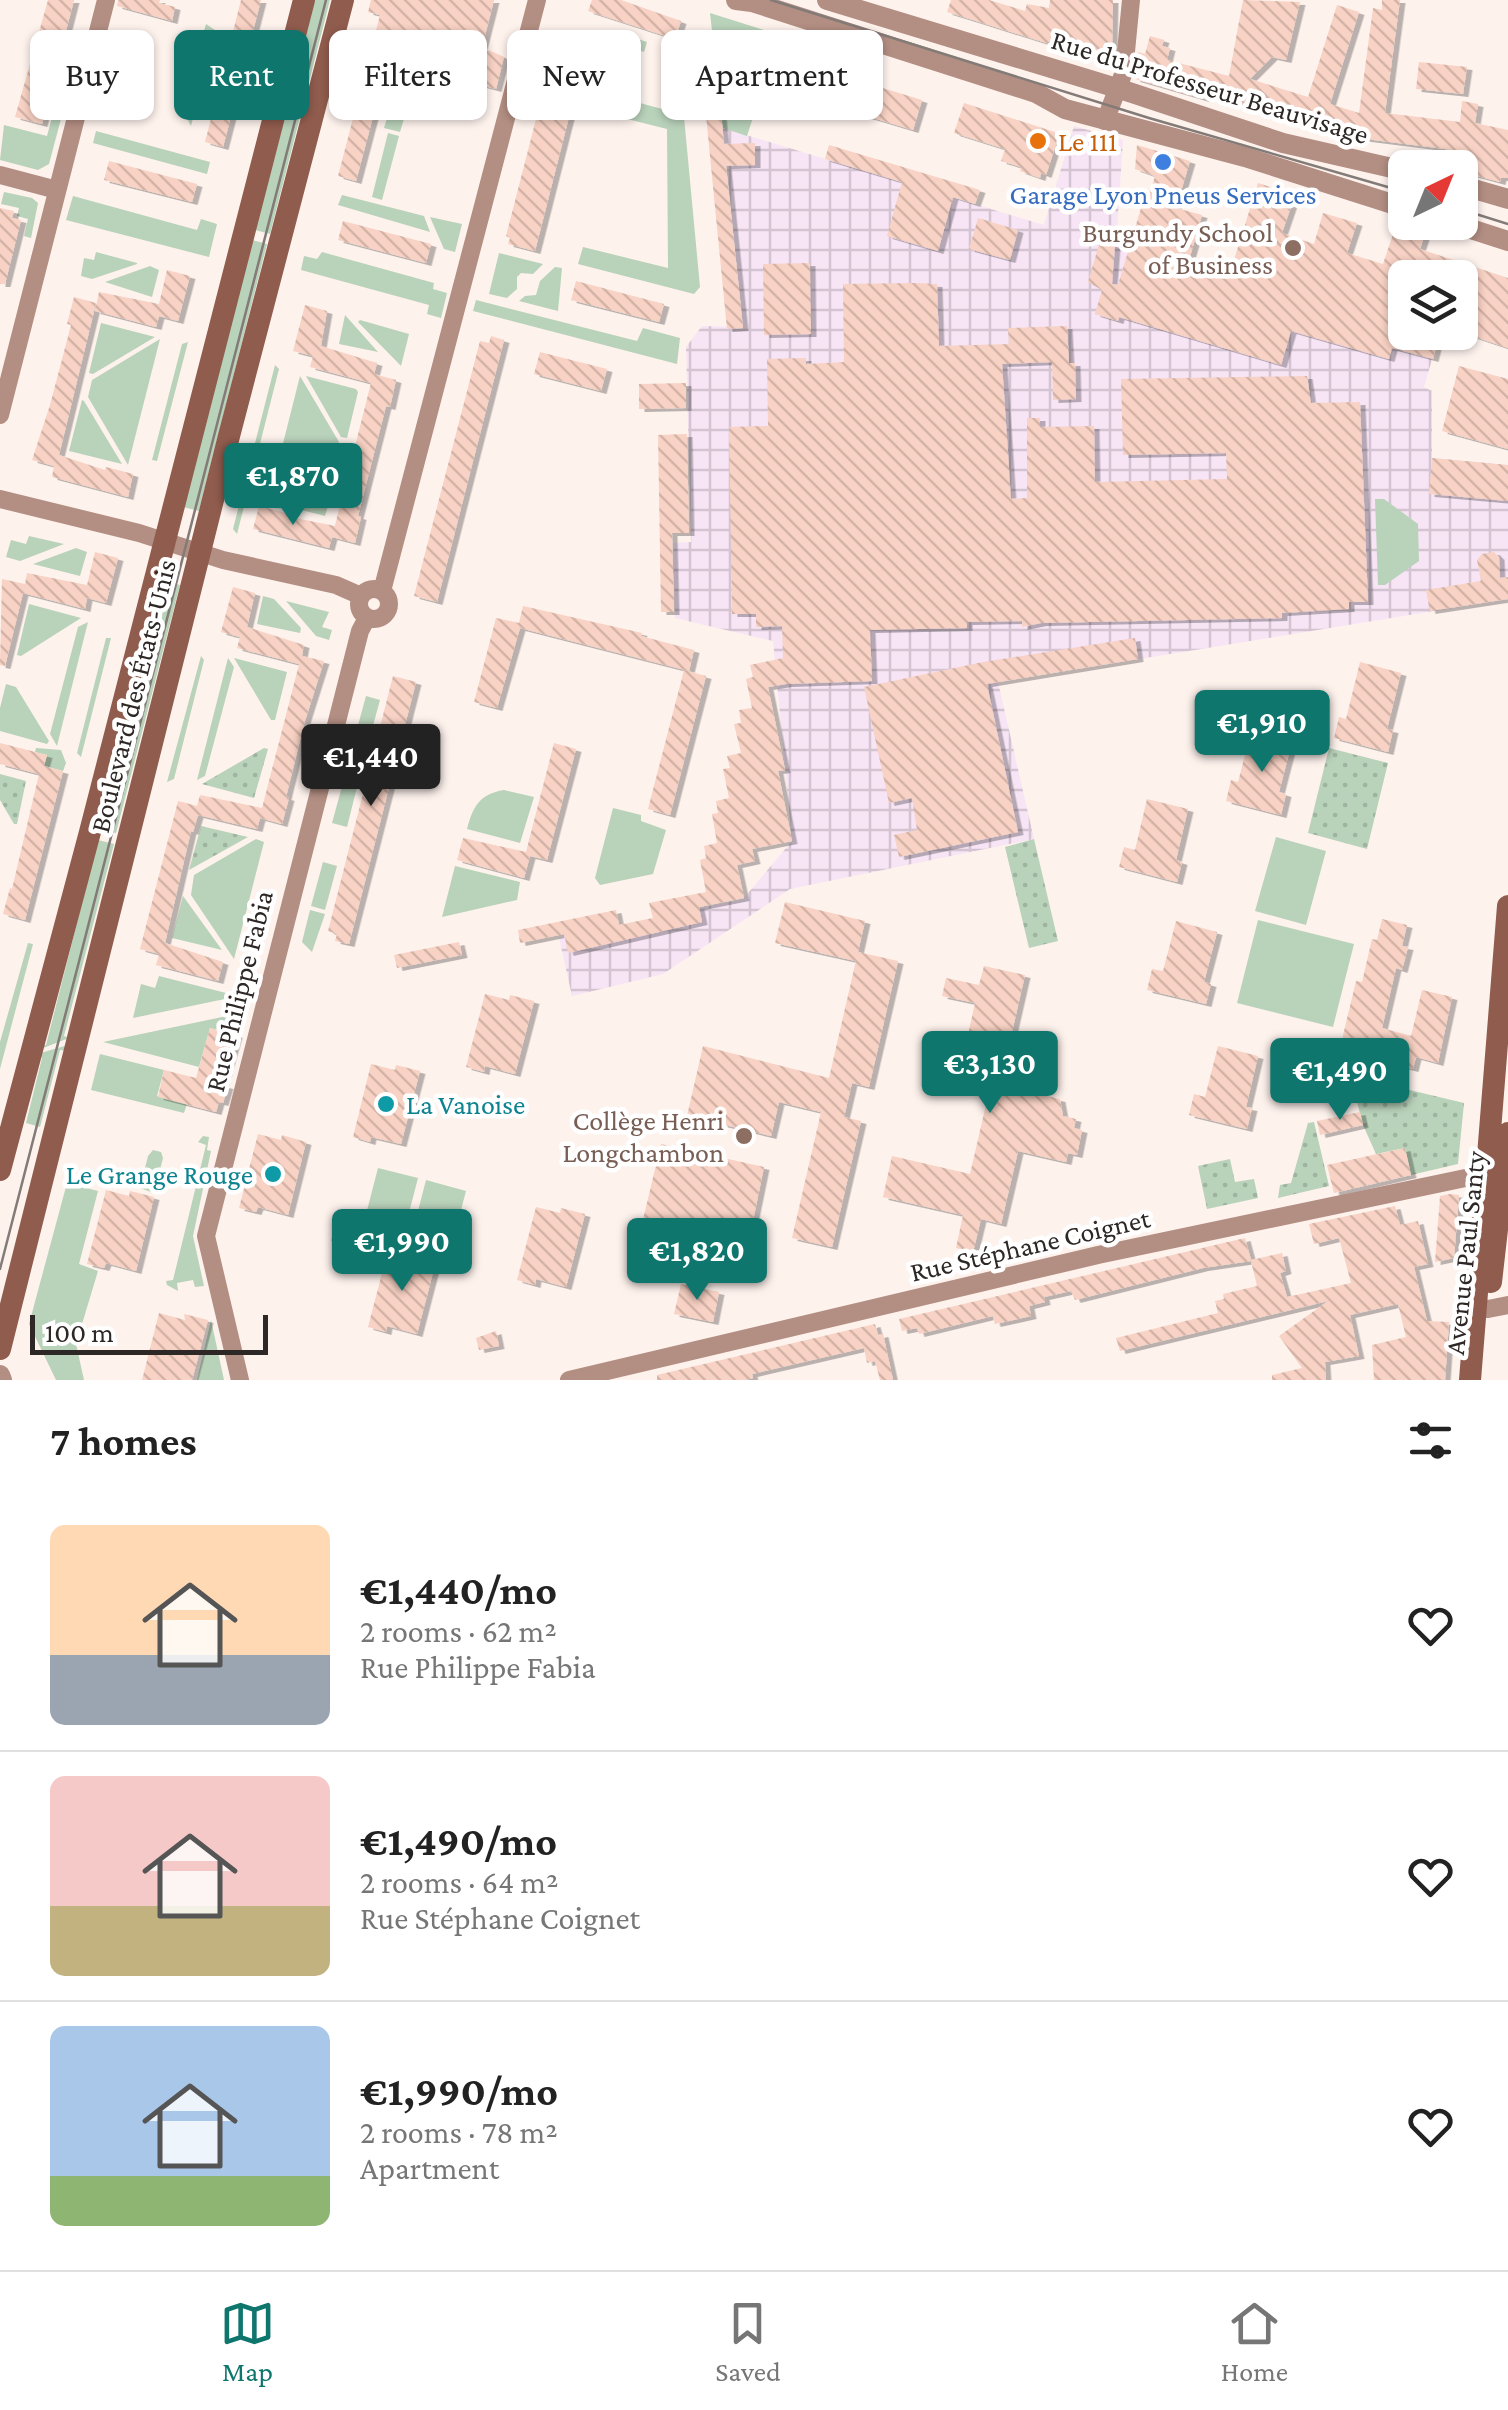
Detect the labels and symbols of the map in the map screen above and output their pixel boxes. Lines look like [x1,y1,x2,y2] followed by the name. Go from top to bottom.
[1048,24,1372,150] street label: Rue du Professeur Beauvisage
[1058,126,1117,157] place label: Le 111
[1027,130,1049,152] marker: Le 111
[1388,150,1478,240] north arrow
[1152,151,1174,173] marker: Garage Lyon Pneus Services
[1009,179,1317,210] place label: Garage Lyon Pneus Services
[1082,217,1273,280] place label: Burgundy School of Business
[1282,237,1304,259] marker: Burgundy School of Business
[212,443,374,528] pin: €1,870
[84,556,182,836] street label: Boulevard des États-Unis
[1181,690,1343,775] pin: €1,910
[290,724,452,809] pin: €1,440
[199,887,279,1095] street label: Rue Philippe Fabia
[909,1031,1071,1116] pin: €3,130
[1259,1038,1421,1123] pin: €1,490
[406,1089,525,1120] place label: La Vanoise
[375,1093,397,1115] marker: La Vanoise
[562,1105,724,1168] place label: Collège Henri Longchambon
[733,1125,755,1147] marker: Collège Henri Longchambon
[1439,1148,1491,1356] street label: Avenue Paul Santy
[66,1159,253,1190] place label: Le Grange Rouge
[262,1163,284,1185] marker: Le Grange Rouge
[907,1202,1154,1288] street label: Rue Stéphane Coignet
[321,1209,483,1294] pin: €1,990
[616,1218,778,1303] pin: €1,820
[30,1310,268,1354] scale bar

